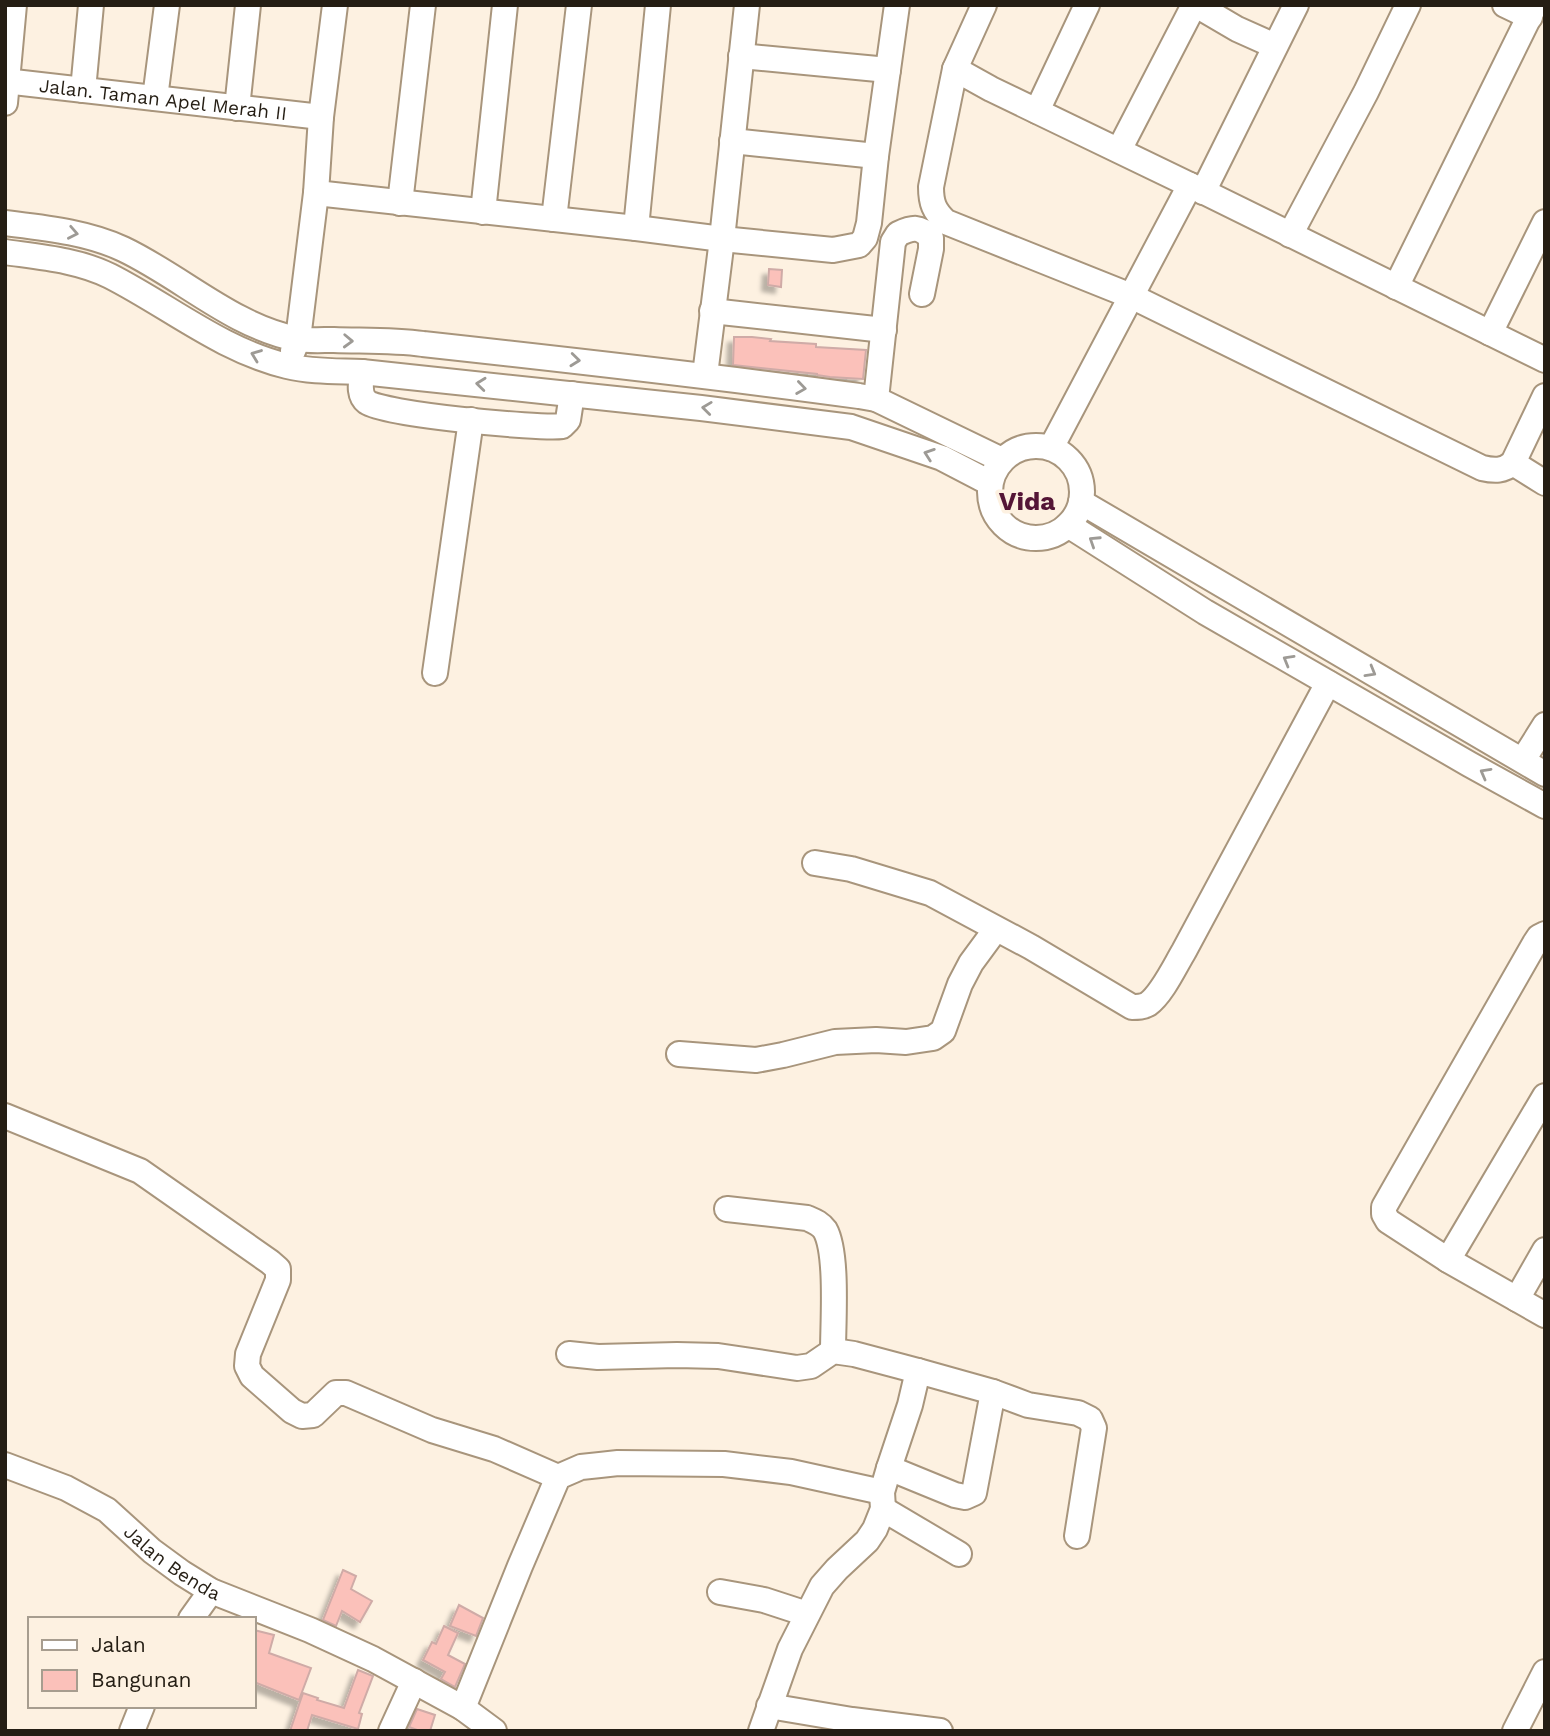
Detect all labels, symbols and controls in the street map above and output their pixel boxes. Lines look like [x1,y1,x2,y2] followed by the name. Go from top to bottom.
[38,74,288,125] street label: Jalan. Taman Apel Merah II
[67,225,79,240] one-way arrow
[343,333,354,348] one-way arrow
[251,349,263,363] one-way arrow
[569,353,581,368] one-way arrow
[475,377,487,392] one-way arrow
[795,380,807,395] one-way arrow
[701,401,713,416] one-way arrow
[923,448,935,462] one-way arrow
[999,486,1055,516] district label: Vida
[1089,537,1102,550] one-way arrow
[1282,655,1295,668] one-way arrow
[1363,664,1376,677] one-way arrow
[1480,768,1492,782] one-way arrow
[119,1520,224,1606] street label: Jalan Benda
[28,1617,256,1708] legend
[91,1632,146,1657] text: Jalan
[91,1667,192,1692] text: Bangunan

